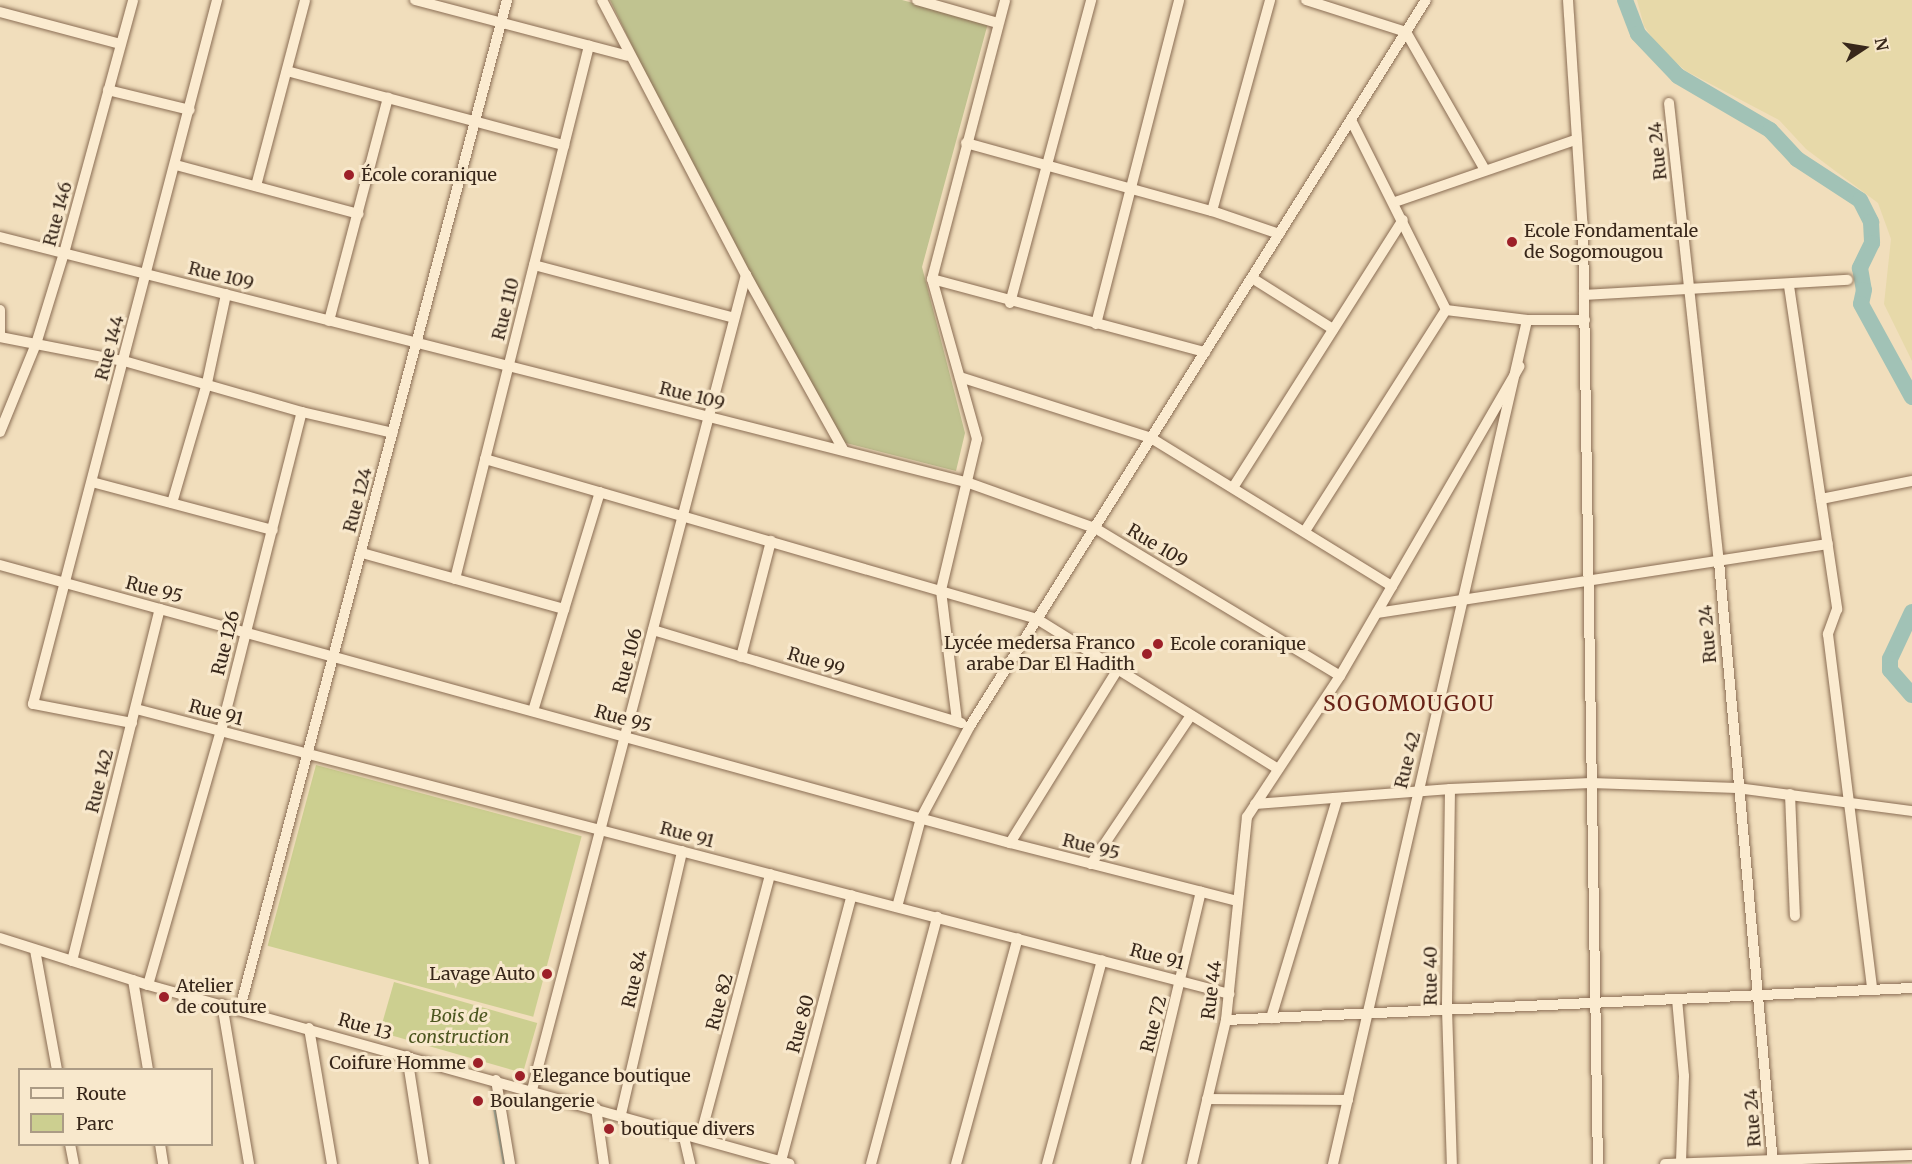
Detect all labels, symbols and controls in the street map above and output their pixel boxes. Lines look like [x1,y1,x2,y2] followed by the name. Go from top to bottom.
[1834,18,1894,78] north arrow
[1871,36,1893,53] text: N
[1644,121,1672,181] street label: Rue 24
[361,164,497,186] place label: École coranique
[342,168,356,182] marker: École coranique
[39,179,77,249] street label: Rue 146
[1524,221,1698,264] place label: Ecole Fondamentale de Sogomougou
[1505,235,1519,249] marker: Ecole Fondamentale de Sogomougou
[186,257,256,295] street label: Rue 109
[488,275,524,343] street label: Rue 110
[91,313,129,383] street label: Rue 144
[657,377,727,415] street label: Rue 109
[339,465,377,535] street label: Rue 124
[1123,519,1191,573] street label: Rue 109
[123,572,185,608] street label: Rue 95
[1695,604,1721,664] street label: Rue 24
[208,608,244,678] street label: Rue 126
[609,626,647,696] street label: Rue 106
[944,633,1135,676] place label: Lycée medersa Franco arabe Dar El Hadith
[1170,633,1306,655] place label: Ecole coranique
[1151,637,1165,651] marker: Ecole coranique
[785,643,847,681] street label: Rue 99
[1140,647,1154,661] marker: Lycée medersa Franco arabe Dar El Hadith
[1323,691,1495,717] district label: SOGOMOUGOU
[186,695,246,731] street label: Rue 91
[592,701,654,737] street label: Rue 95
[1391,729,1425,791] street label: Rue 42
[82,747,118,815] street label: Rue 142
[657,817,717,853] street label: Rue 91
[1060,829,1122,865] street label: Rue 95
[1127,939,1187,975] street label: Rue 91
[1420,946,1442,1006] street label: Rue 40
[618,948,652,1010] street label: Rue 84
[1198,959,1226,1021] street label: Rue 44
[429,963,535,985] place label: Lavage Auto
[540,967,554,981] marker: Lavage Auto
[702,971,738,1033] street label: Rue 82
[176,976,266,1018] place label: Atelier de couture
[157,990,171,1004] marker: Atelier de couture
[783,992,819,1056] street label: Rue 80
[1137,993,1171,1055] street label: Rue 72
[409,1006,509,1048] park label: Bois de construction
[336,1009,394,1045] street label: Rue 13
[329,1052,466,1074] place label: Coifure Homme
[471,1056,485,1070] marker: Coifure Homme
[532,1065,691,1087] place label: Elegance boutique
[18,1068,213,1146] legend
[513,1069,527,1083] marker: Elegance boutique
[76,1082,126,1105] text: Route
[1740,1088,1766,1148] street label: Rue 24
[490,1090,595,1112] place label: Boulangerie
[471,1094,485,1108] marker: Boulangerie
[76,1112,114,1135] text: Parc
[621,1118,755,1140] place label: boutique divers
[602,1122,616,1136] marker: boutique divers

